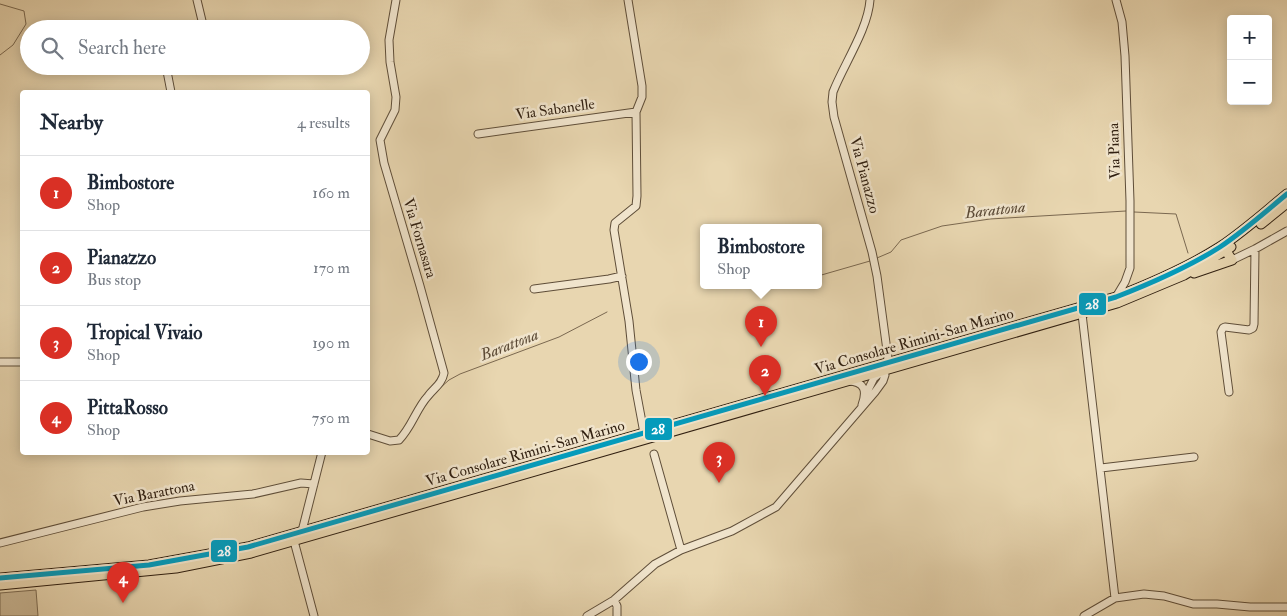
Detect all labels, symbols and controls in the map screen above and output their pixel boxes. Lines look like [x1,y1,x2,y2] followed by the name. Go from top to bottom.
[1227,15,1272,105] map controls
[1227,15,1272,60] button: +
[20,20,370,75] search box
[38,34,66,62] icon: search
[78,36,166,60] text: Search here
[1227,60,1272,105] button: −
[514,95,596,124] street label: Via Sabanelle
[40,109,103,136] text: Nearby
[297,113,350,133] text: 4 results
[1104,122,1125,180] street label: Via Piana
[845,135,884,215] street label: Via Pianazzo
[87,171,174,195] text: Bimbostore
[53,183,59,203] text: 1
[312,183,350,203] text: 160 m
[87,195,120,215] text: Shop
[398,196,441,281] street label: Via Fornasara
[963,197,1026,223] water label: Barattona
[700,224,822,289] popup
[717,235,805,259] text: Bimbostore
[87,246,156,270] text: Pianazzo
[52,258,60,278] text: 2
[313,258,350,278] text: 170 m
[717,259,750,279] text: Shop
[87,270,141,290] text: Bus stop
[1078,292,1107,316] line badge: 28
[1085,296,1099,313] text: 28
[813,304,1016,379] street label: Via Consolare Rimini-San Marino
[745,306,777,347] pin: 1
[87,321,202,345] text: Tropical Vivaio
[476,325,541,366] water label: Barattona
[53,333,59,353] text: 3
[312,333,350,353] text: 190 m
[87,345,120,365] text: Shop
[626,349,652,375] your location
[749,355,781,396] pin: 2
[87,396,168,420] text: PittaRosso
[52,408,60,428] text: 4
[312,408,350,428] text: 750 m
[424,416,627,491] street label: Via Consolare Rimini-San Marino
[644,417,673,441] line badge: 28
[87,420,120,440] text: Shop
[651,421,665,438] text: 28
[703,442,735,483] pin: 3
[112,476,197,511] street label: Via Barattona
[210,539,238,563] line badge: 28
[217,543,231,560] text: 28
[107,562,139,603] pin: 4

